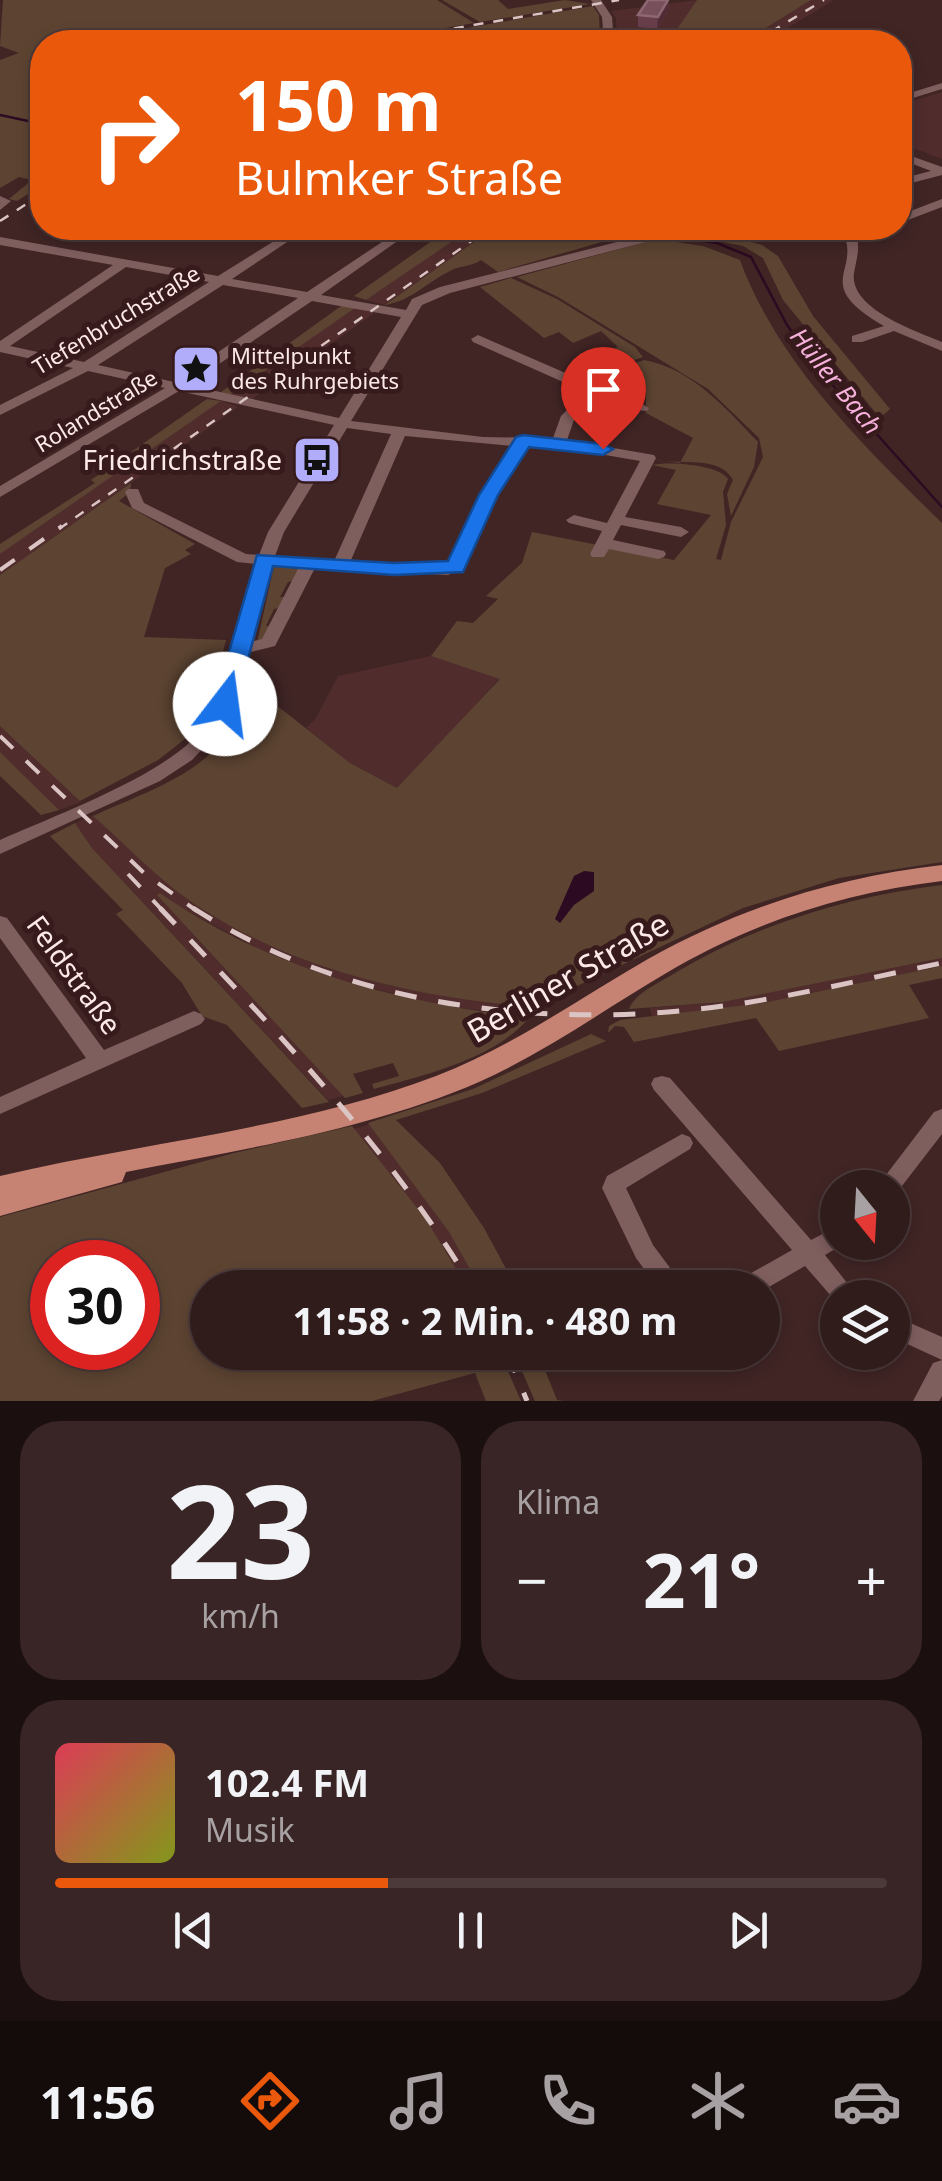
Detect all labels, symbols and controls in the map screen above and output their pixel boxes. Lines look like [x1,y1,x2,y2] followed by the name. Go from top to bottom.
[235,56,442,152] text: 150 m
[70,70,200,200] icon: right
[235,147,563,208] text: Bulmker Straße
[26,257,205,381] street label: Tiefenbruchstraße
[783,320,890,441] water label: Hüller Bach
[231,340,399,395] place label: Mittelpunkt des Ruhrgebiets
[170,343,222,395] place icon: Mittelpunkt des Ruhrgebiets
[561,347,646,450] pin
[29,362,162,459] street label: Rolandstraße
[576,362,631,417] icon: arrive
[291,434,343,486] bus stop icon: Friedrichstraße
[82,440,282,478] place label: Friedrichstraße
[173,652,277,756] position arrow
[459,902,676,1052] street label: Berliner Straße
[19,907,131,1042] street label: Feldstraße
[820,1170,910,1260] north arrow
[820,1170,910,1370] map controls
[30,1240,160,1370] speed limit sign: 30
[820,1280,910,1370] button: layers
[293,1294,677,1346] text: 11:58 · 2 Min. · 480 m
[166,1440,315,1617] text: 23
[516,1480,600,1523] text: Klima
[643,1528,760,1630] text: 21°
[516,1542,547,1617] text: −
[856,1542,887,1617] text: +
[201,1594,280,1637] text: km/h
[205,1756,369,1808] text: 102.4 FM
[205,1808,294,1851] text: Musik
[166,1903,221,1958] icon: previous
[443,1903,498,1958] icon: pause
[721,1903,776,1958] icon: next
[235,2066,305,2136] icon: directions
[384,2066,454,2136] icon: music
[533,2066,603,2136] icon: phone
[683,2066,753,2136] icon: climate
[832,2066,902,2136] icon: car
[40,2071,155,2132] text: 11:56

